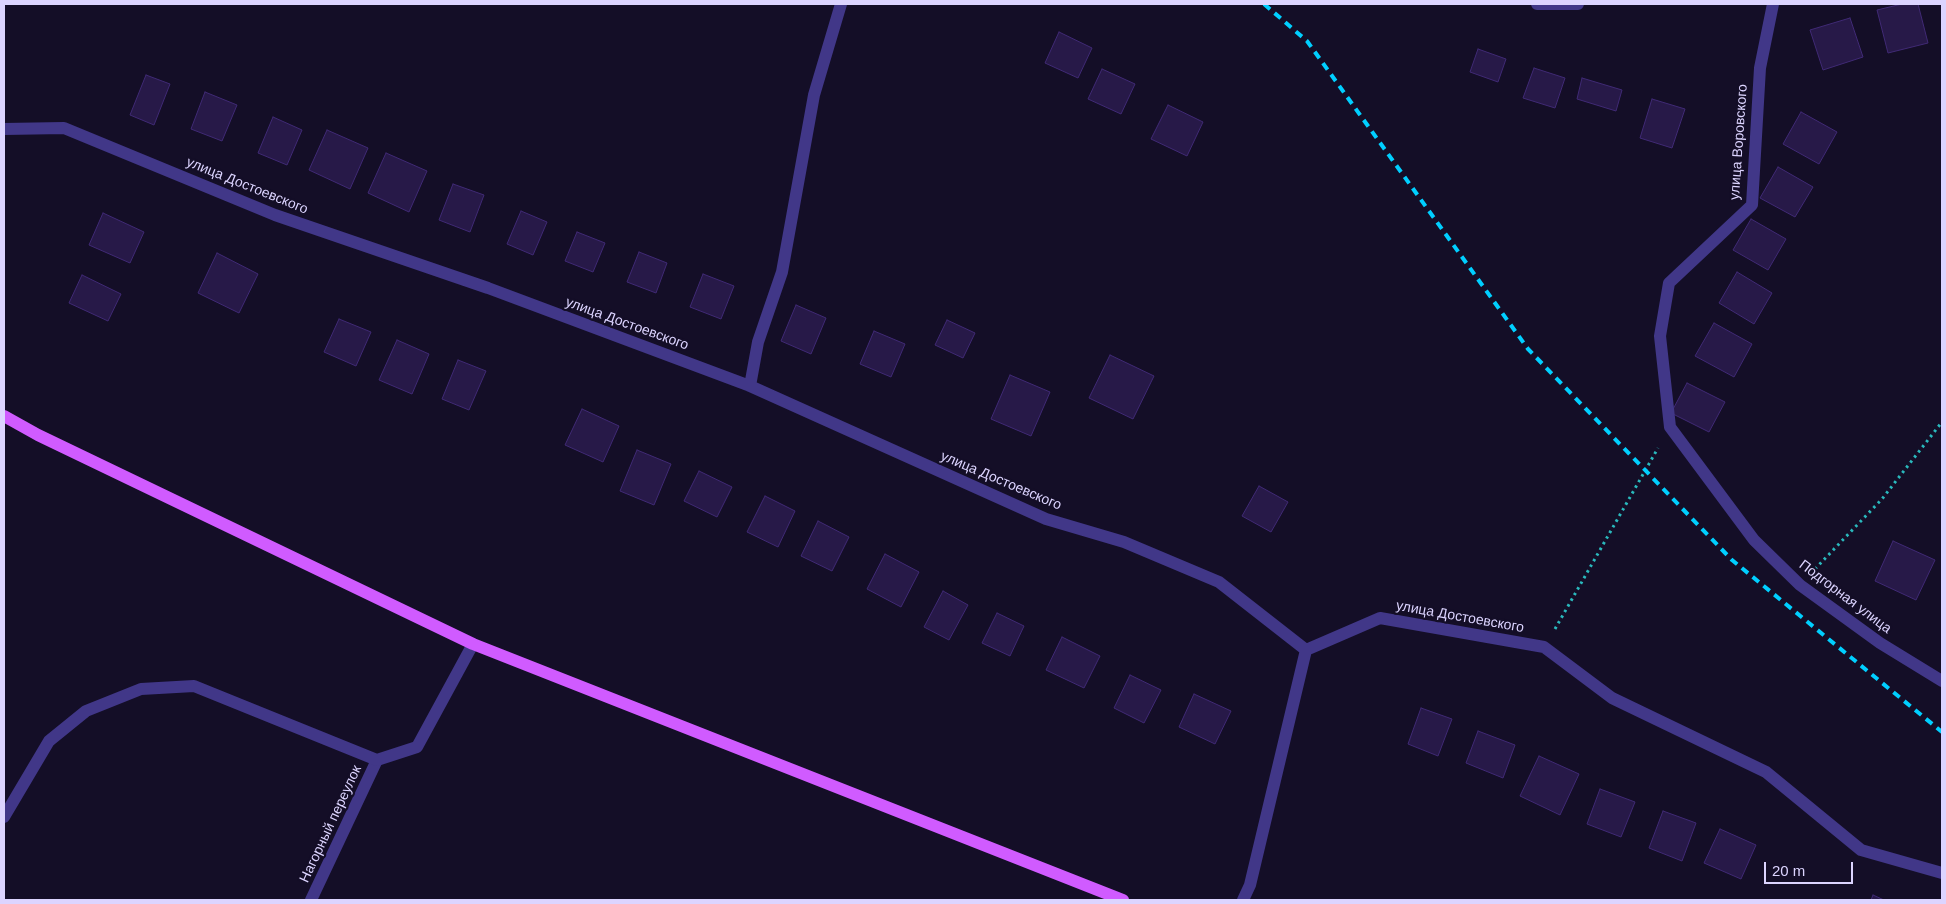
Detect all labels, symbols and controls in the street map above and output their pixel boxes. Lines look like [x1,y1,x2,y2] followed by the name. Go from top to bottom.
[1727,84,1751,200] street label: улица Воровского
[184,154,310,218] street label: улица Достоевского
[563,294,691,354] street label: улица Достоевского
[938,448,1064,514] street label: улица Достоевского
[1795,557,1895,637] street label: Подгорная улица
[1395,597,1525,637] street label: улица Достоевского
[296,763,366,885] street label: Нагорный переулок
[1766,852,1855,884] scale bar
[1772,862,1805,879] text: 20 m

